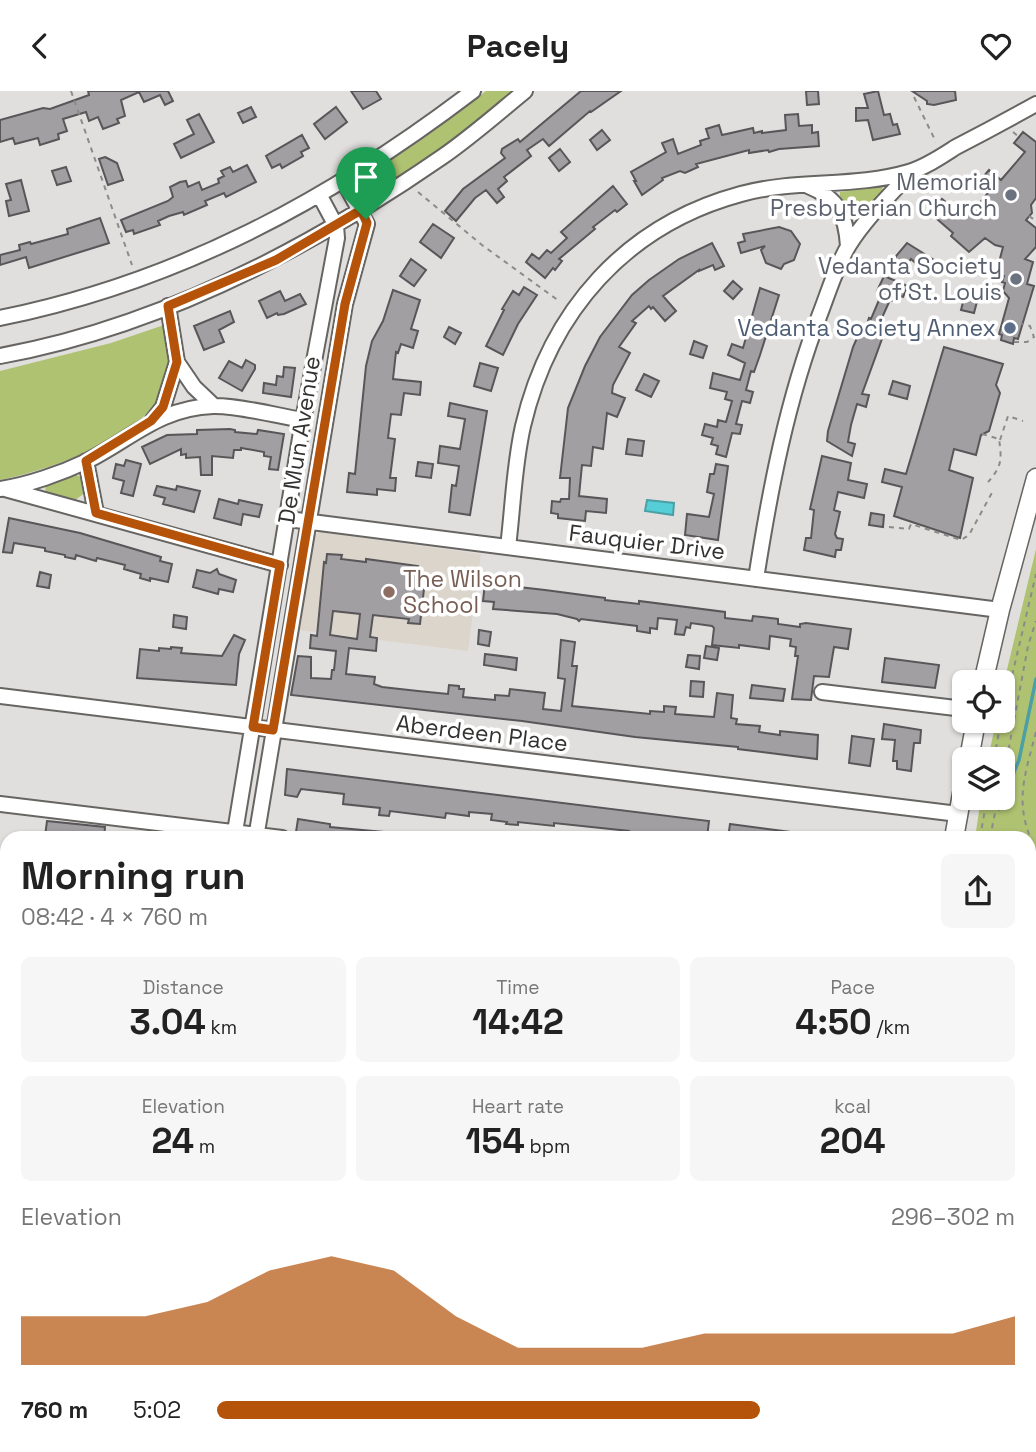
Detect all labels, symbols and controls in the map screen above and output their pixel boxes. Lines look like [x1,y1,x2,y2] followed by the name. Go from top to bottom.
[467,26,569,66] text: Pacely
[21,27,59,65] icon: back
[977,27,1015,65] icon: heart
[336,147,396,219] pin
[347,158,385,196] icon: arrive
[770,167,997,223] place label: Memorial Presbyterian Church
[1003,187,1019,203] marker: Memorial Presbyterian Church
[818,251,1002,307] place label: Vedanta Society of St. Louis
[1008,271,1024,287] marker: Vedanta Society of St. Louis
[737,313,996,343] place label: Vedanta Society Annex
[1002,320,1018,336] marker: Vedanta Society Annex
[271,354,327,526] street label: De Mun Avenue
[567,518,727,566] street label: Fauquier Drive
[403,564,522,620] place label: The Wilson School
[381,584,397,600] marker: The Wilson School
[952,670,1015,810] map controls
[952,670,1015,733] button: locate
[394,708,570,758] street label: Aberdeen Place
[952,747,1015,810] button: layers
[21,852,246,900] text: Morning run
[941,854,1015,928] button: share
[21,902,208,932] text: 08:42 · 4 × 760 m
[143,975,224,1000] text: Distance
[496,975,540,1000] text: Time
[830,975,875,1000] text: Pace
[129,1000,206,1044] text: 3.04
[472,1000,564,1044] text: 14:42
[795,1000,872,1044] text: 4:50
[206,1015,237,1040] text: km
[872,1015,910,1040] text: /km
[142,1094,225,1119] text: Elevation
[472,1094,564,1119] text: Heart rate
[834,1094,871,1119] text: kcal
[151,1119,194,1163] text: 24
[466,1119,525,1163] text: 154
[820,1119,886,1163] text: 204
[194,1134,215,1159] text: m
[525,1134,570,1159] text: bpm
[21,1202,122,1232] text: Elevation
[891,1202,1015,1232] text: 296–302 m
[21,1395,88,1425] text: 760 m
[133,1395,181,1425] text: 5:02

